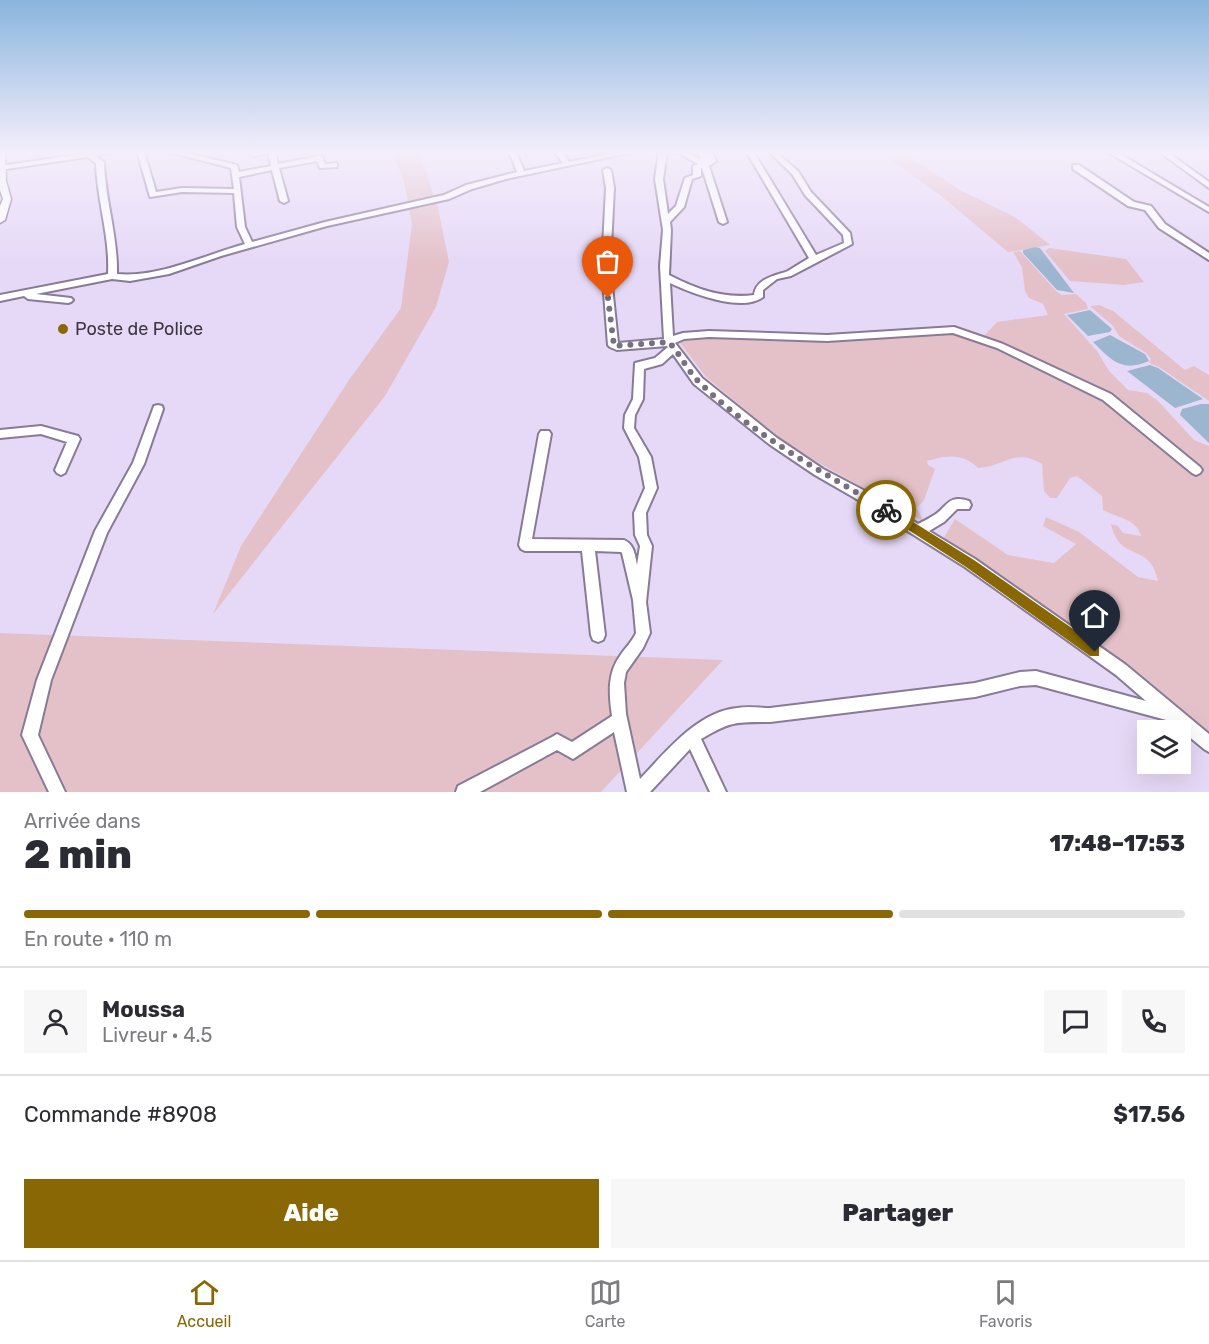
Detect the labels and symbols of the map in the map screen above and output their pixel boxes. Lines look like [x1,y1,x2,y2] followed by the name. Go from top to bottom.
[582,236,633,298] pin
[75,318,203,340] place label: Poste de Police
[56,322,70,336] marker: Poste de Police
[856,480,916,540] courier
[1069,590,1120,652] pin

